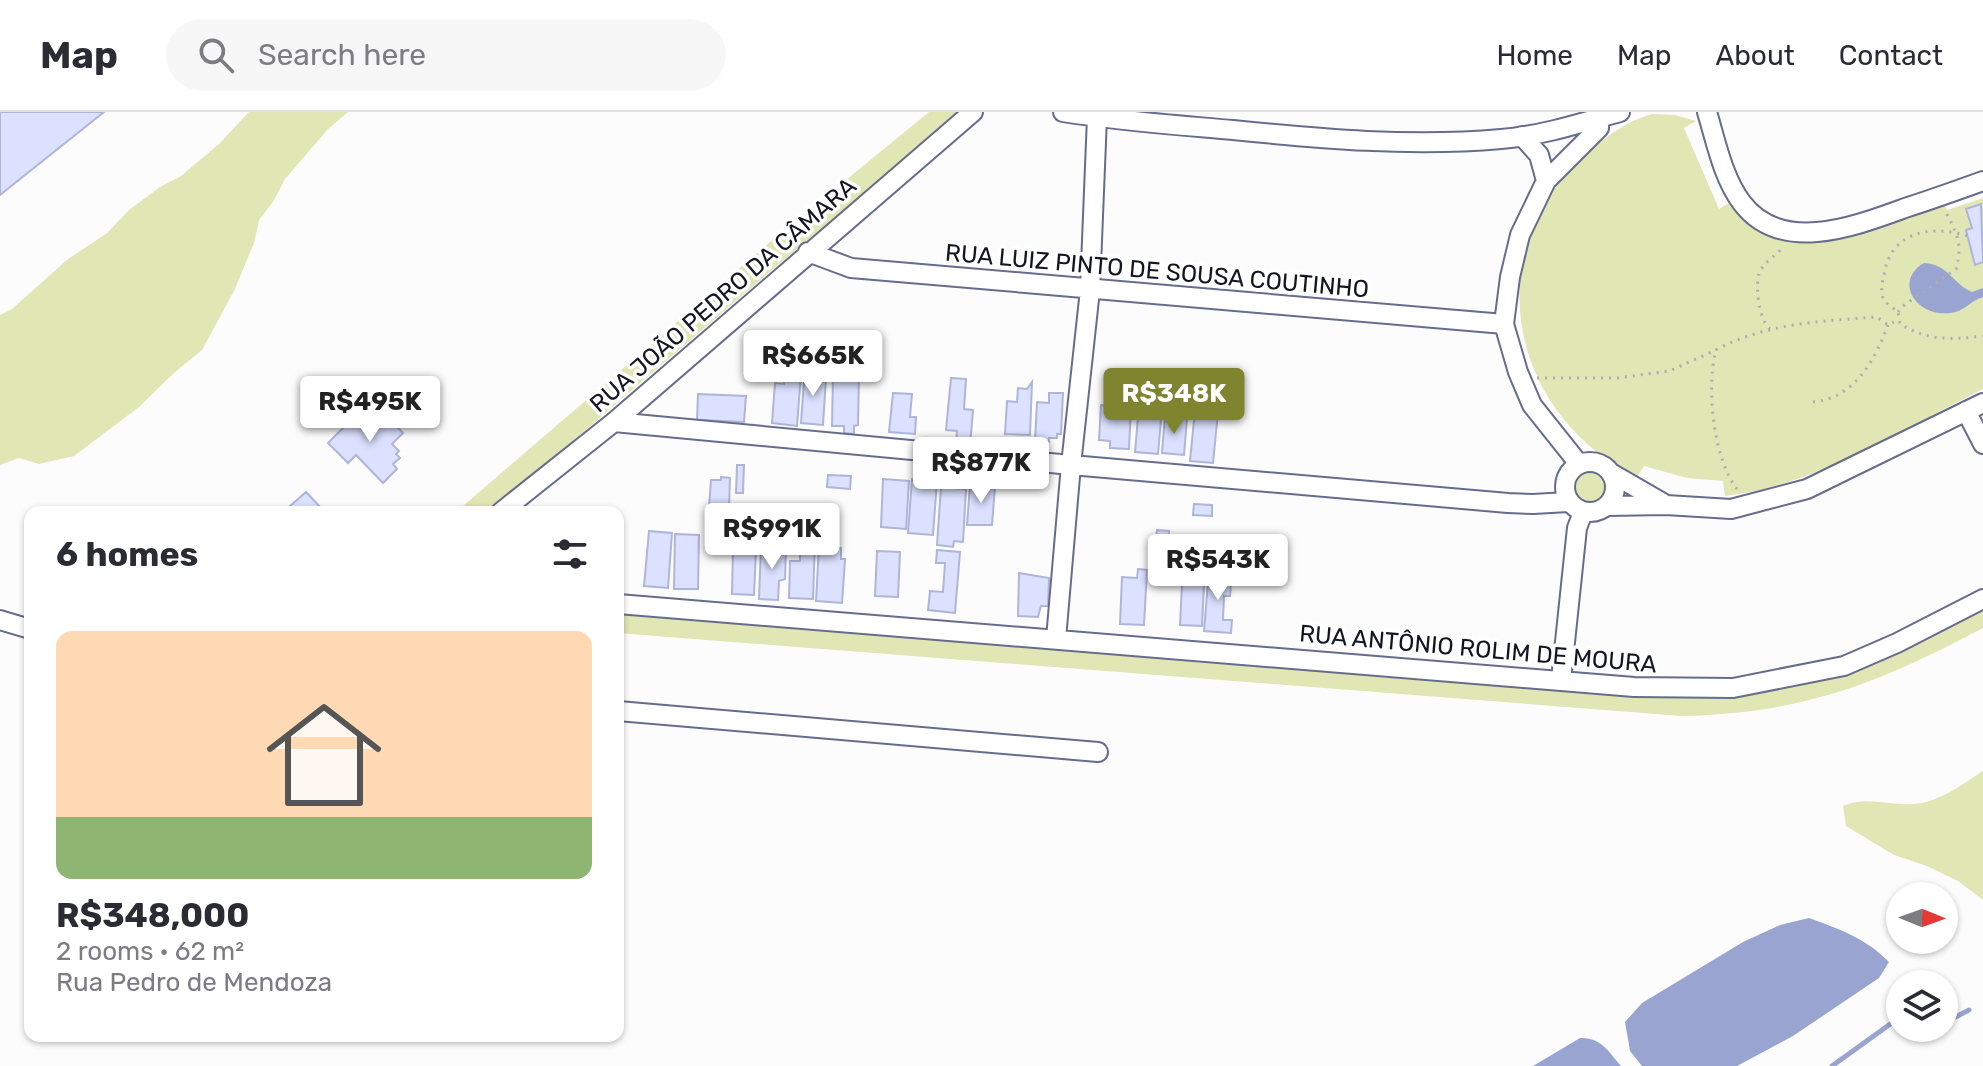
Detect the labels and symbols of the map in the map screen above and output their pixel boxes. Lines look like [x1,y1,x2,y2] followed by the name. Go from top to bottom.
[584,172,862,418] street label: RUA JOÃO PEDRO DA CÂMARA
[944,239,1370,303] street label: RUA LUIZ PINTO DE SOUSA COUTINHO
[748,330,878,398] pin: R$665K
[1109,368,1239,436] pin: R$348K
[305,376,435,444] pin: R$495K
[916,437,1046,505] pin: R$877K
[707,503,837,571] pin: R$991K
[1153,534,1283,602] pin: R$543K
[1298,619,1658,679] street label: RUA ANTÔNIO ROLIM DE MOURA
[1886,882,1958,954] north arrow

